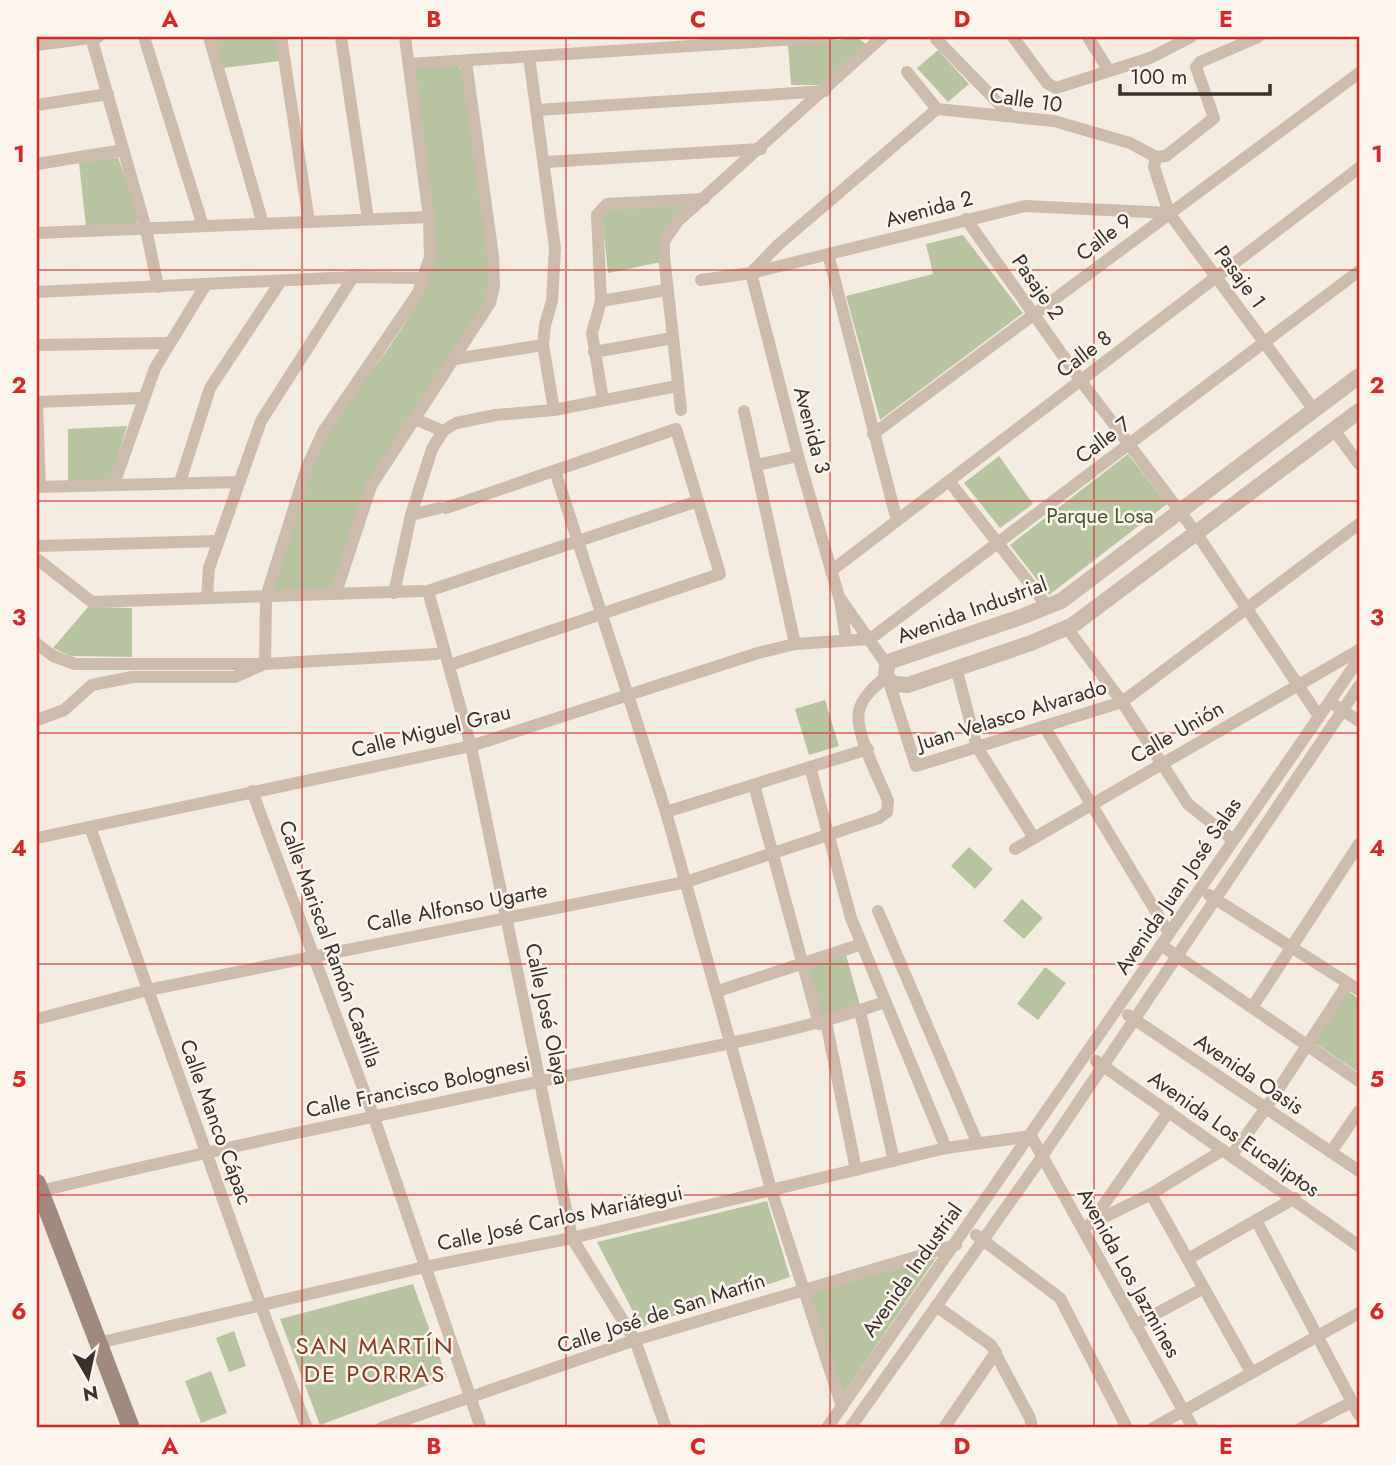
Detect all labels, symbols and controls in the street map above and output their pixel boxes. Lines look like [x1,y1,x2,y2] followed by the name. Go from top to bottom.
[161,2,179,36] text: A
[426,2,442,36] text: B
[690,2,706,36] text: C
[954,2,971,36] text: D
[1219,2,1233,36] text: E
[1120,52,1270,96] scale bar
[1130,62,1187,92] text: 100 m
[988,80,1064,120] street label: Calle 10
[13,137,25,171] text: 1
[1371,137,1383,171] text: 1
[882,183,976,235] street label: Avenida 2
[1070,206,1138,268] street label: Calle 9
[1207,239,1273,315] street label: Pasaje 1
[1005,248,1071,326] street label: Pasaje 2
[1050,323,1118,385] street label: Calle 8
[11,368,27,402] text: 2
[1369,368,1385,402] text: 2
[786,383,838,477] street label: Avenida 3
[1069,409,1137,471] street label: Calle 7
[1046,501,1154,531] park label: Parque Losa
[893,569,1051,651] street label: Avenida Industrial
[12,600,26,634] text: 3
[1370,600,1384,634] text: 3
[911,672,1110,759] street label: Juan Velasco Alvarado
[1125,693,1229,771] street label: Calle Unión
[348,697,514,765] street label: Calle Miguel Grau
[1107,791,1249,981] street label: Avenida Juan José Salas
[271,816,389,1072] street label: Calle Mariscal Ramón Castilla
[11,831,27,865] text: 4
[1369,831,1385,865] text: 4
[364,875,550,939] street label: Calle Alfonso Ugarte
[517,940,577,1088] street label: Calle José Olaya
[1188,1026,1310,1122] street label: Avenida Oasis
[172,1035,260,1209] street label: Calle Manco Cápac
[303,1049,533,1125] street label: Calle Francisco Bolognesi
[12,1062,26,1096] text: 5
[1370,1062,1384,1096] text: 5
[1142,1063,1326,1205] street label: Avenida Los Eucaliptos
[434,1177,686,1259] street label: Calle José Carlos Mariátegui
[1070,1183,1188,1363] street label: Avenida Los Jazmines
[854,1197,970,1343] street label: Avenida Industrial
[553,1265,769,1361] street label: Calle José de San Martín
[11,1294,27,1328] text: 6
[1369,1294,1385,1328] text: 6
[295,1328,455,1391] district label: SAN MARTÍN DE PORRAS
[52,1342,122,1412] north arrow
[81,1379,100,1408] text: N
[161,1429,179,1463] text: A
[426,1429,442,1463] text: B
[690,1429,706,1463] text: C
[954,1429,971,1463] text: D
[1219,1429,1233,1463] text: E

